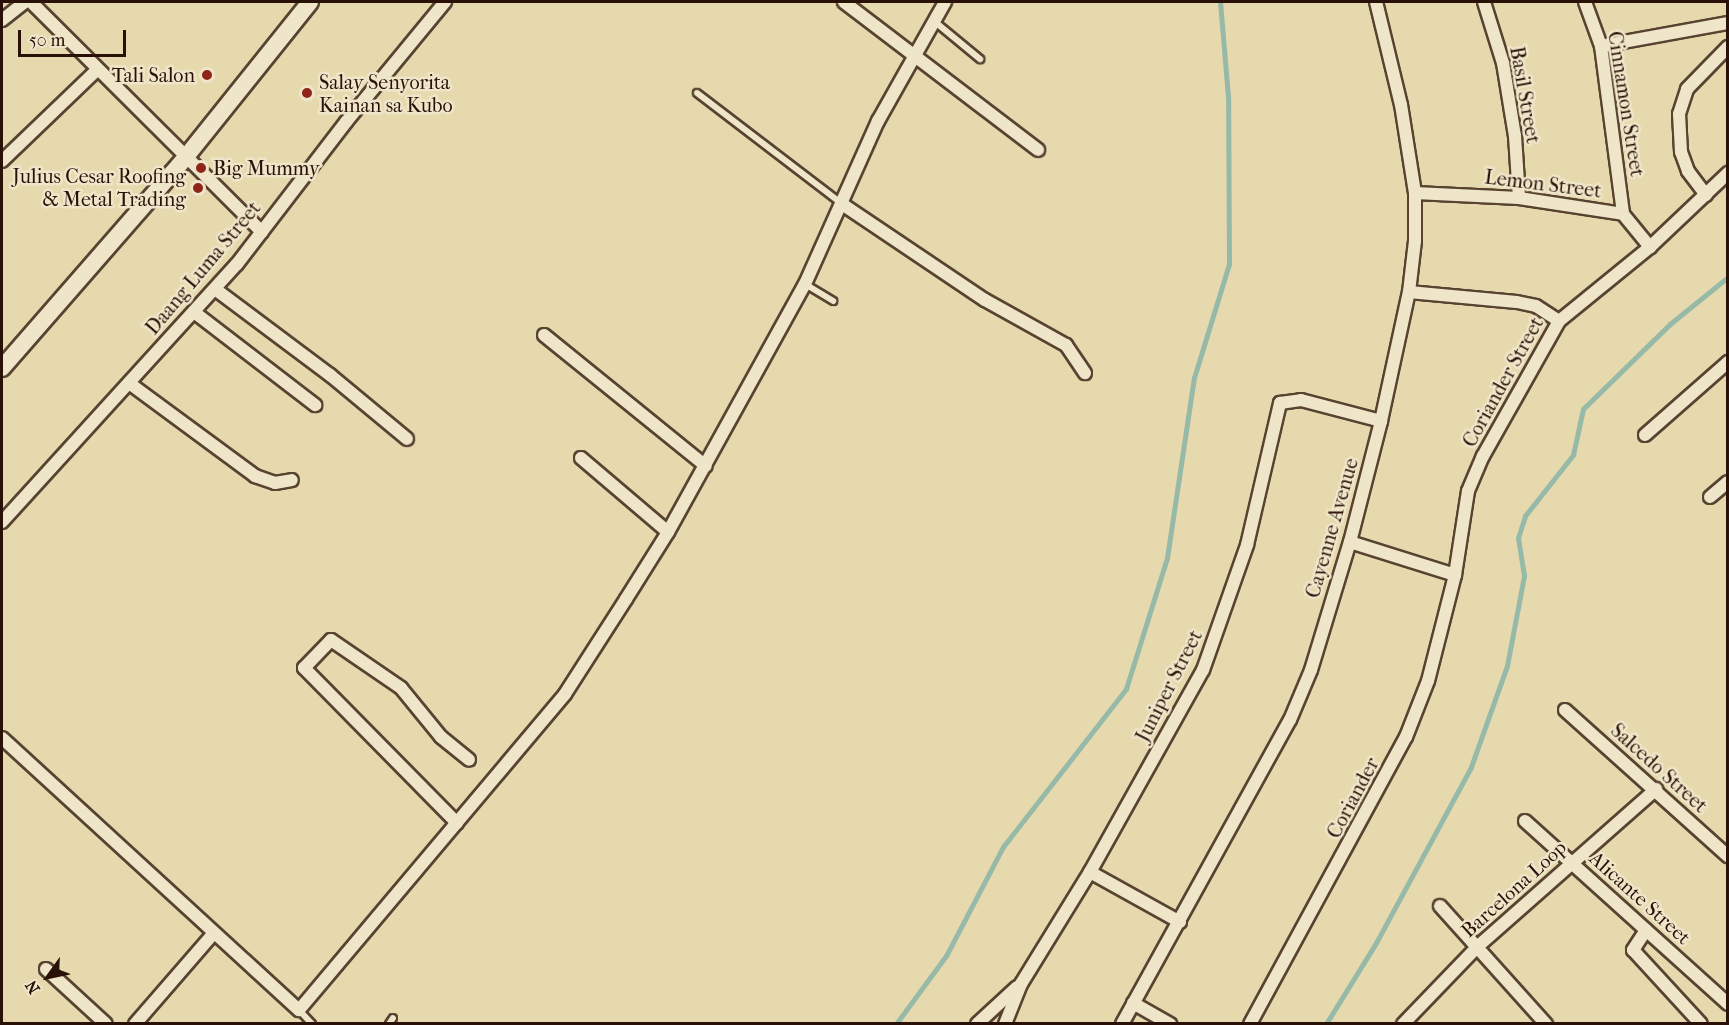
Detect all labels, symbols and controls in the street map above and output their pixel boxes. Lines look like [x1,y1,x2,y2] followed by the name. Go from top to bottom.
[21,18,129,56] scale bar
[29,30,65,51] text: 50 m
[1603,30,1649,178] street label: Cinnamon Street
[1505,45,1545,145] street label: Basil Street
[112,63,195,87] place label: Tali Salon
[200,68,214,82] marker: Tali Salon
[319,70,453,117] place label: Salay Senyorita Kainan sa Kubo
[300,86,314,100] marker: Salay Senyorita Kainan sa Kubo
[213,156,320,180] place label: Big Mummy
[194,161,208,175] marker: Big Mummy
[12,164,186,211] place label: Julius Cesar Roofing & Metal Trading
[1483,165,1603,203] street label: Lemon Street
[191,181,205,195] marker: Julius Cesar Roofing & Metal Trading
[140,196,266,340] street label: Daang Luma Street
[1457,313,1549,451] street label: Coriander Street
[1301,455,1363,601] street label: Cayenne Avenue
[1131,626,1207,746] street label: Juniper Street
[1606,718,1712,818] street label: Salcedo Street
[1322,754,1384,842] street label: Coriander
[1456,836,1572,942] street label: Barcelona Loop
[1584,846,1696,950] street label: Alicante Street
[18,947,78,1007] north arrow
[21,977,44,997] text: N

